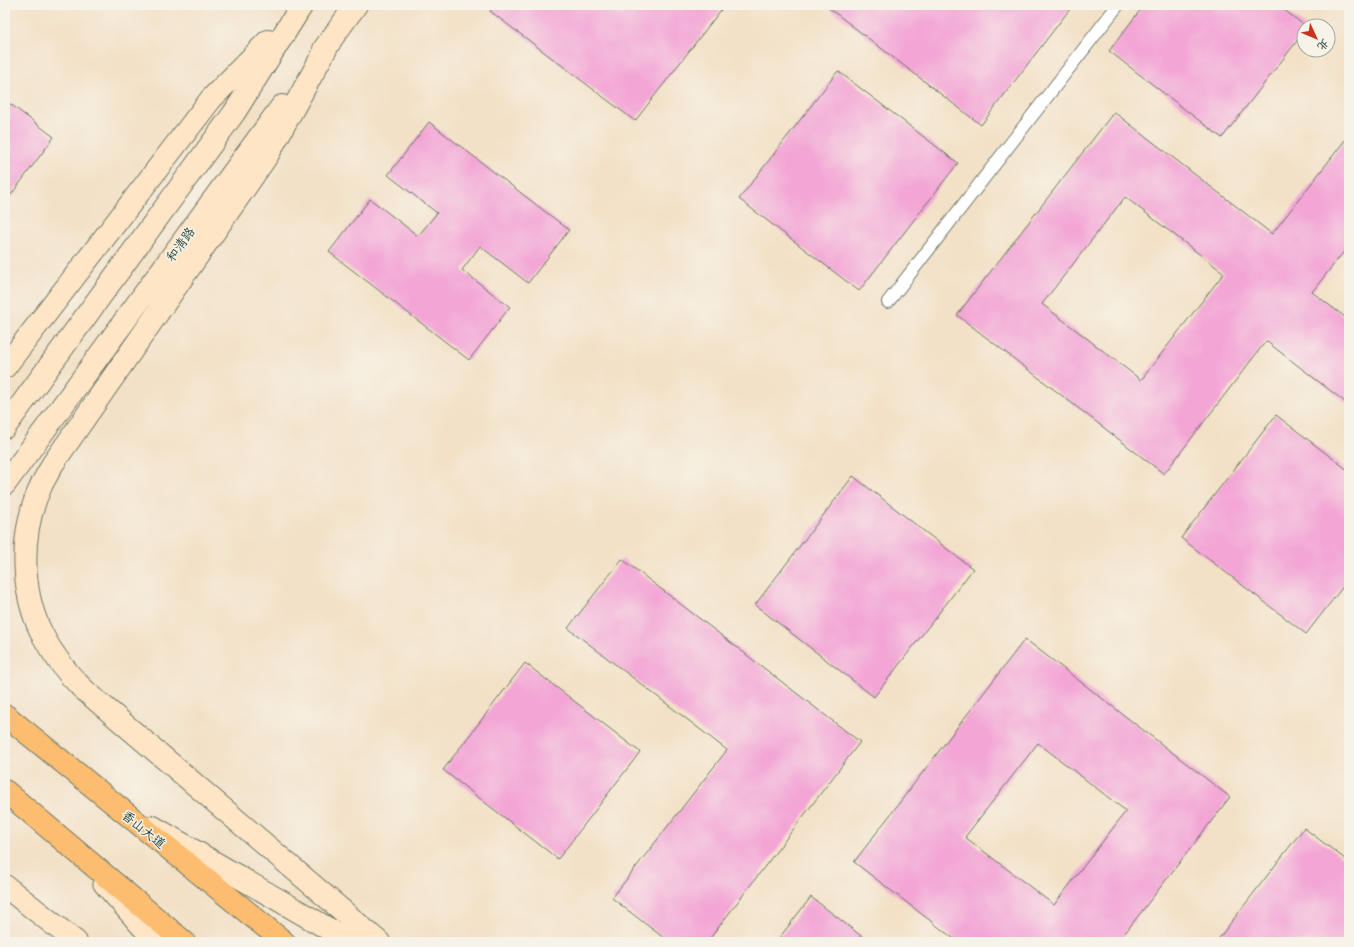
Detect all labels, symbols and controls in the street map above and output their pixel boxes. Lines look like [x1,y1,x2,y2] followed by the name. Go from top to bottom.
[1296,18,1336,58] north arrow
[1314,36,1332,54] text: 北
[162,224,199,265] street label: 和清路
[118,806,169,852] street label: 香山大道

